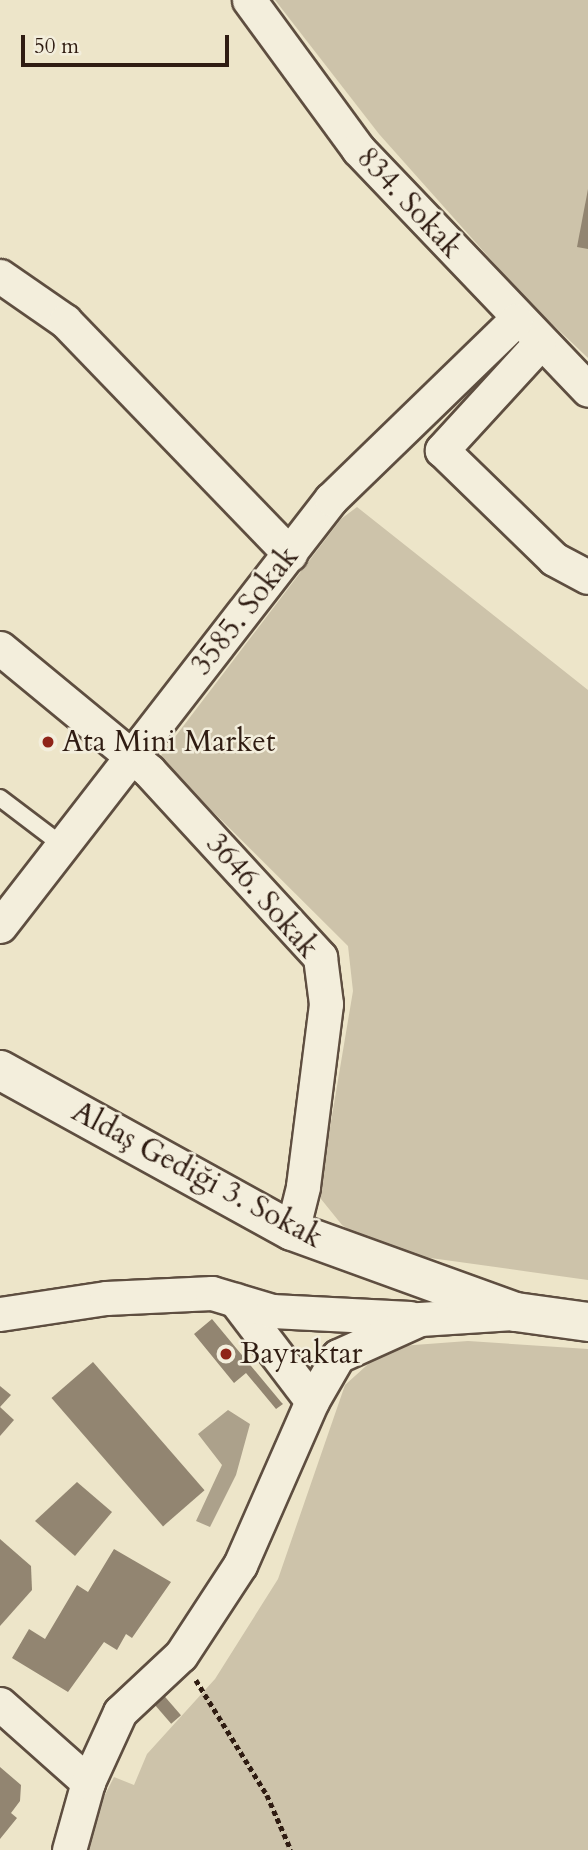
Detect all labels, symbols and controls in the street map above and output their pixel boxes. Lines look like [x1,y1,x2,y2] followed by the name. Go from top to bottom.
[24,21,233,65] scale bar
[34,32,79,61] text: 50 m
[349,140,469,266] street label: 834. Sokak
[184,539,306,683] street label: 3585. Sokak
[62,724,275,760] place label: Ata Mini Market
[40,734,56,750] marker: Ata Mini Market
[198,826,326,966] street label: 3646. Sokak
[66,1094,328,1256] street label: Aldaş Gediği 3. Sokak
[240,1336,363,1372] place label: Bayraktar
[218,1346,234,1362] marker: Bayraktar

